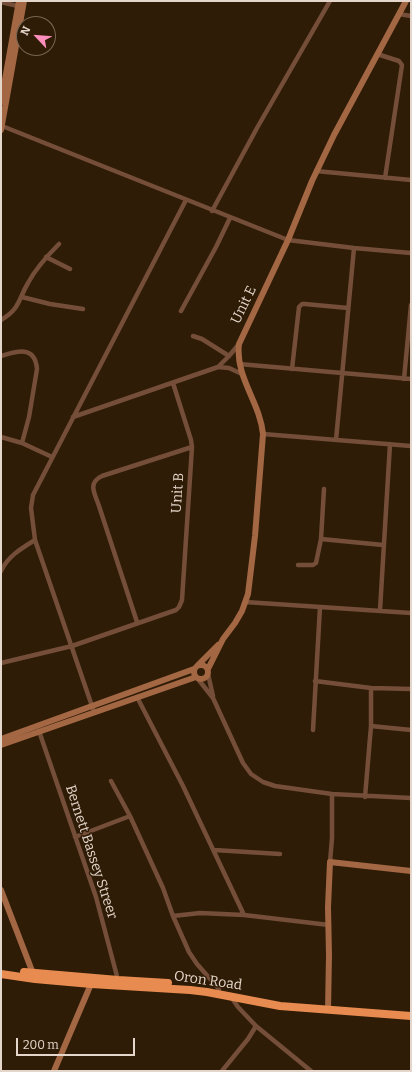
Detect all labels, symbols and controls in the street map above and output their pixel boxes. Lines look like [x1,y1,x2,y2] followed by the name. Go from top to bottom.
[16,16,56,56] north arrow
[18,24,33,38] text: N
[228,283,260,327] street label: Unit E
[168,472,188,514] street label: Unit B
[61,783,121,921] street label: Bernett Bassey Streer
[173,968,243,994] street label: Oron Road
[18,1030,137,1056] scale bar
[23,1038,59,1052] text: 200 m

